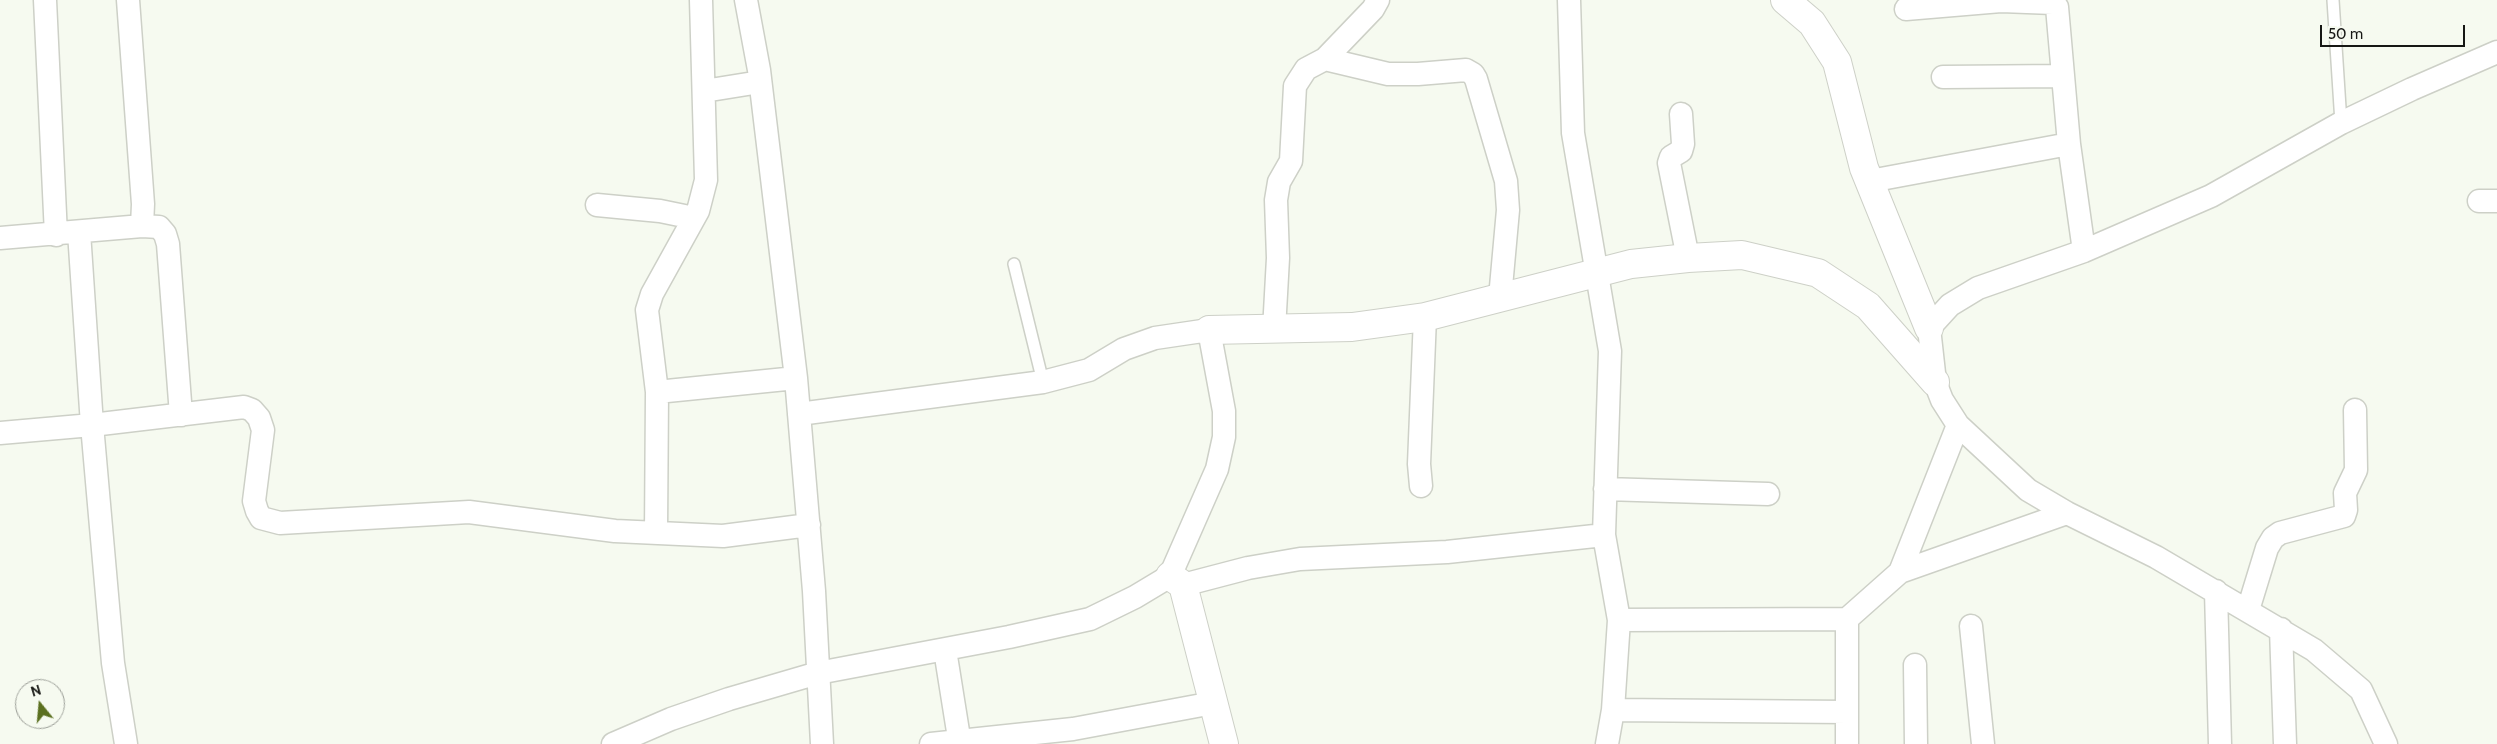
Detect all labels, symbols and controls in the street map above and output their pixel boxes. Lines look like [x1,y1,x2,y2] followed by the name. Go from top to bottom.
[2322,15,2467,47] scale bar
[2328,25,2363,43] text: 50 m
[15,679,65,729] north arrow
[29,681,43,701] text: N

